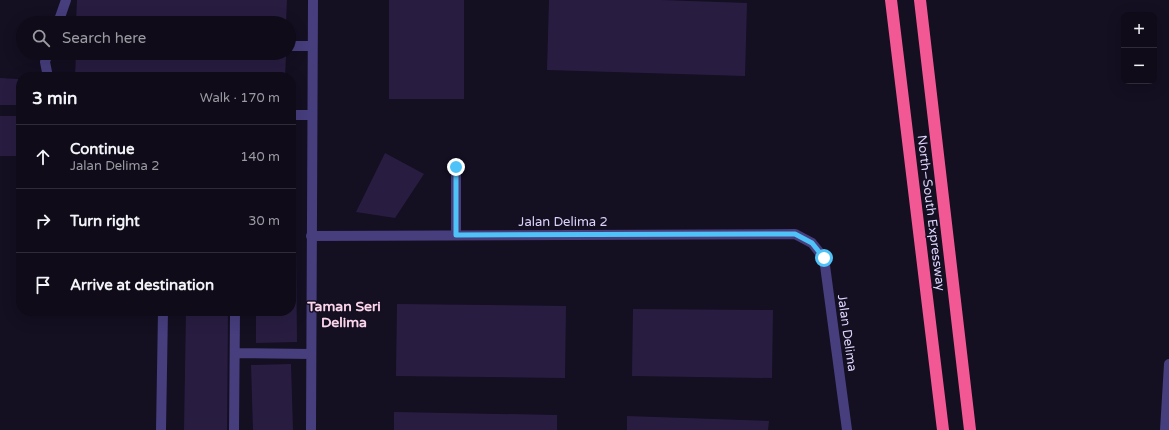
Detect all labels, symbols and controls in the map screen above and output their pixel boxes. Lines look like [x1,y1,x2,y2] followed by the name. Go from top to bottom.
[1121,12,1157,84] map controls
[1121,12,1157,48] button: +
[16,16,296,60] search box
[30,27,52,49] icon: search
[62,29,146,47] text: Search here
[1121,48,1157,84] button: −
[32,88,77,109] text: 3 min
[200,90,280,106] text: Walk · 170 m
[913,134,949,292] street label: North–South Expressway
[70,140,134,158] text: Continue
[32,146,54,168] icon: ahead
[240,149,280,165] text: 140 m
[70,158,159,174] text: Jalan Delima 2
[447,158,465,176] route end
[32,210,54,232] icon: right
[70,212,140,230] text: Turn right
[248,213,280,229] text: 30 m
[518,214,608,230] street label: Jalan Delima 2
[815,249,833,267] route start
[32,274,54,296] icon: arrive
[70,276,214,294] text: Arrive at destination
[834,293,860,373] street label: Jalan Delima
[306,298,381,331] district label: Taman Seri Delima

